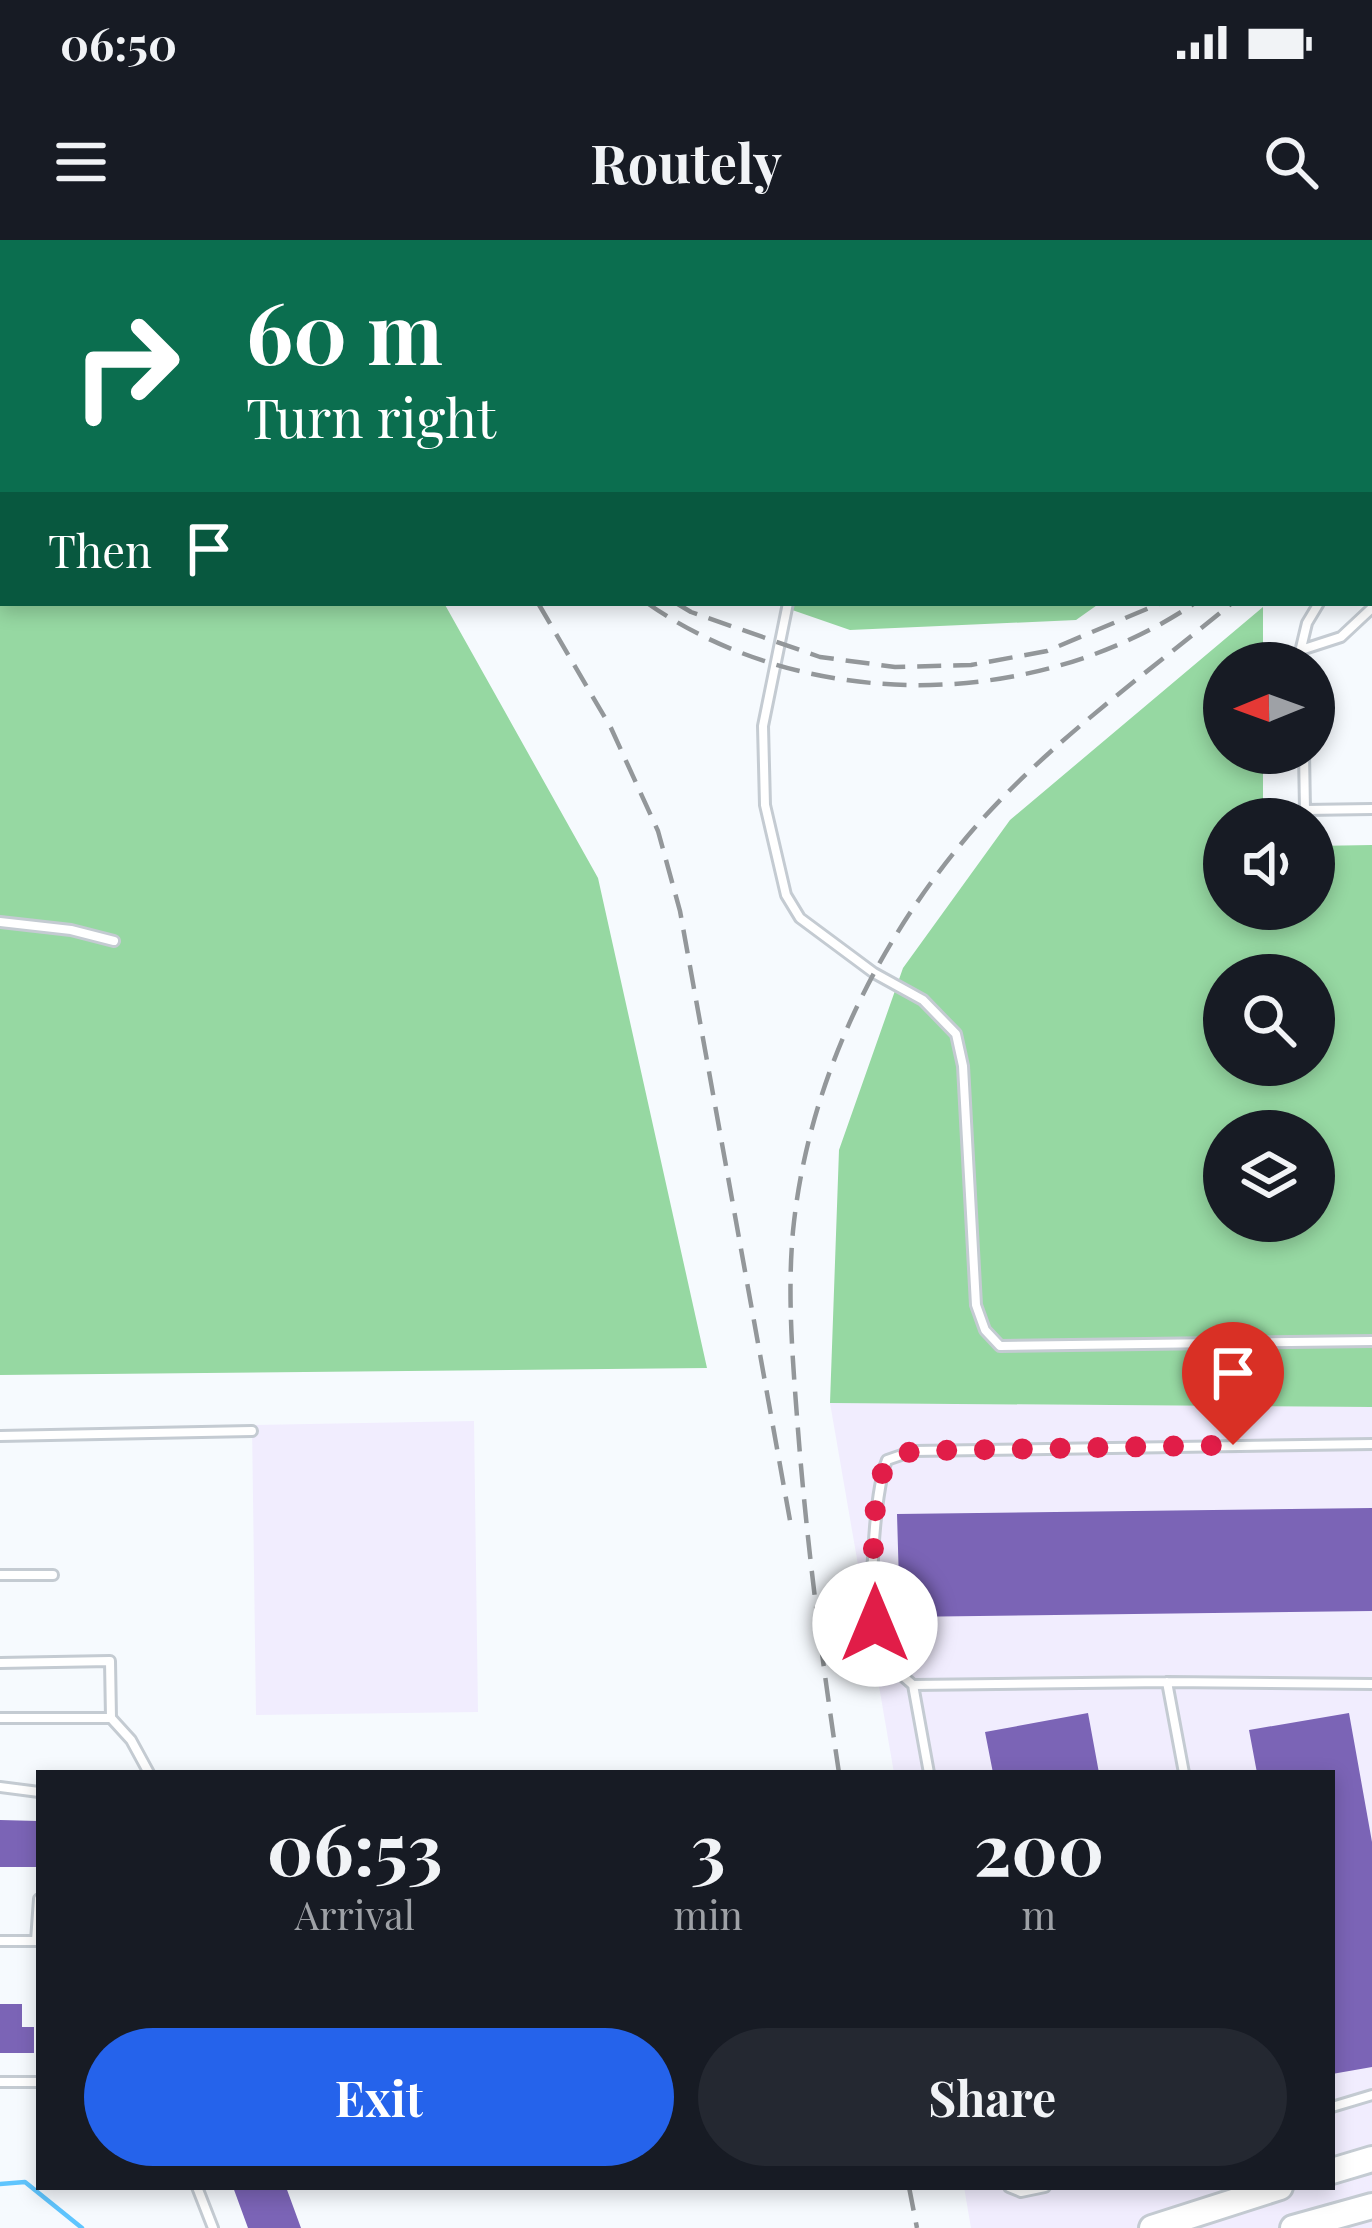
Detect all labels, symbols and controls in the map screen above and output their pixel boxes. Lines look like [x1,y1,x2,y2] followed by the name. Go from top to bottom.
[60,12,177,72] text: 06:50
[590,126,782,198] text: Routely
[48,129,114,195] icon: menu
[1258,129,1324,195] icon: search
[246,274,443,386] text: 60 m
[48,288,204,444] icon: right
[246,381,496,453] text: Turn right
[176,516,242,582] icon: arrive
[48,519,152,579] text: Then
[1203,642,1335,774] north arrow
[1203,642,1335,1242] map controls
[1203,798,1335,930] button: sound
[1203,954,1335,1086] button: search
[1203,1110,1335,1242] button: layers
[1182,1322,1284,1445] pin
[1200,1340,1266,1406] icon: arrive
[812,1561,938,1687] position arrow
[267,1798,443,1894] text: 06:53
[691,1798,726,1894] text: 3
[974,1798,1104,1894] text: 200
[295,1888,415,1940] text: Arrival
[674,1888,743,1940] text: min
[1022,1888,1056,1940] text: m
[84,2028,674,2166] button: Exit
[698,2028,1287,2166] button: Share

